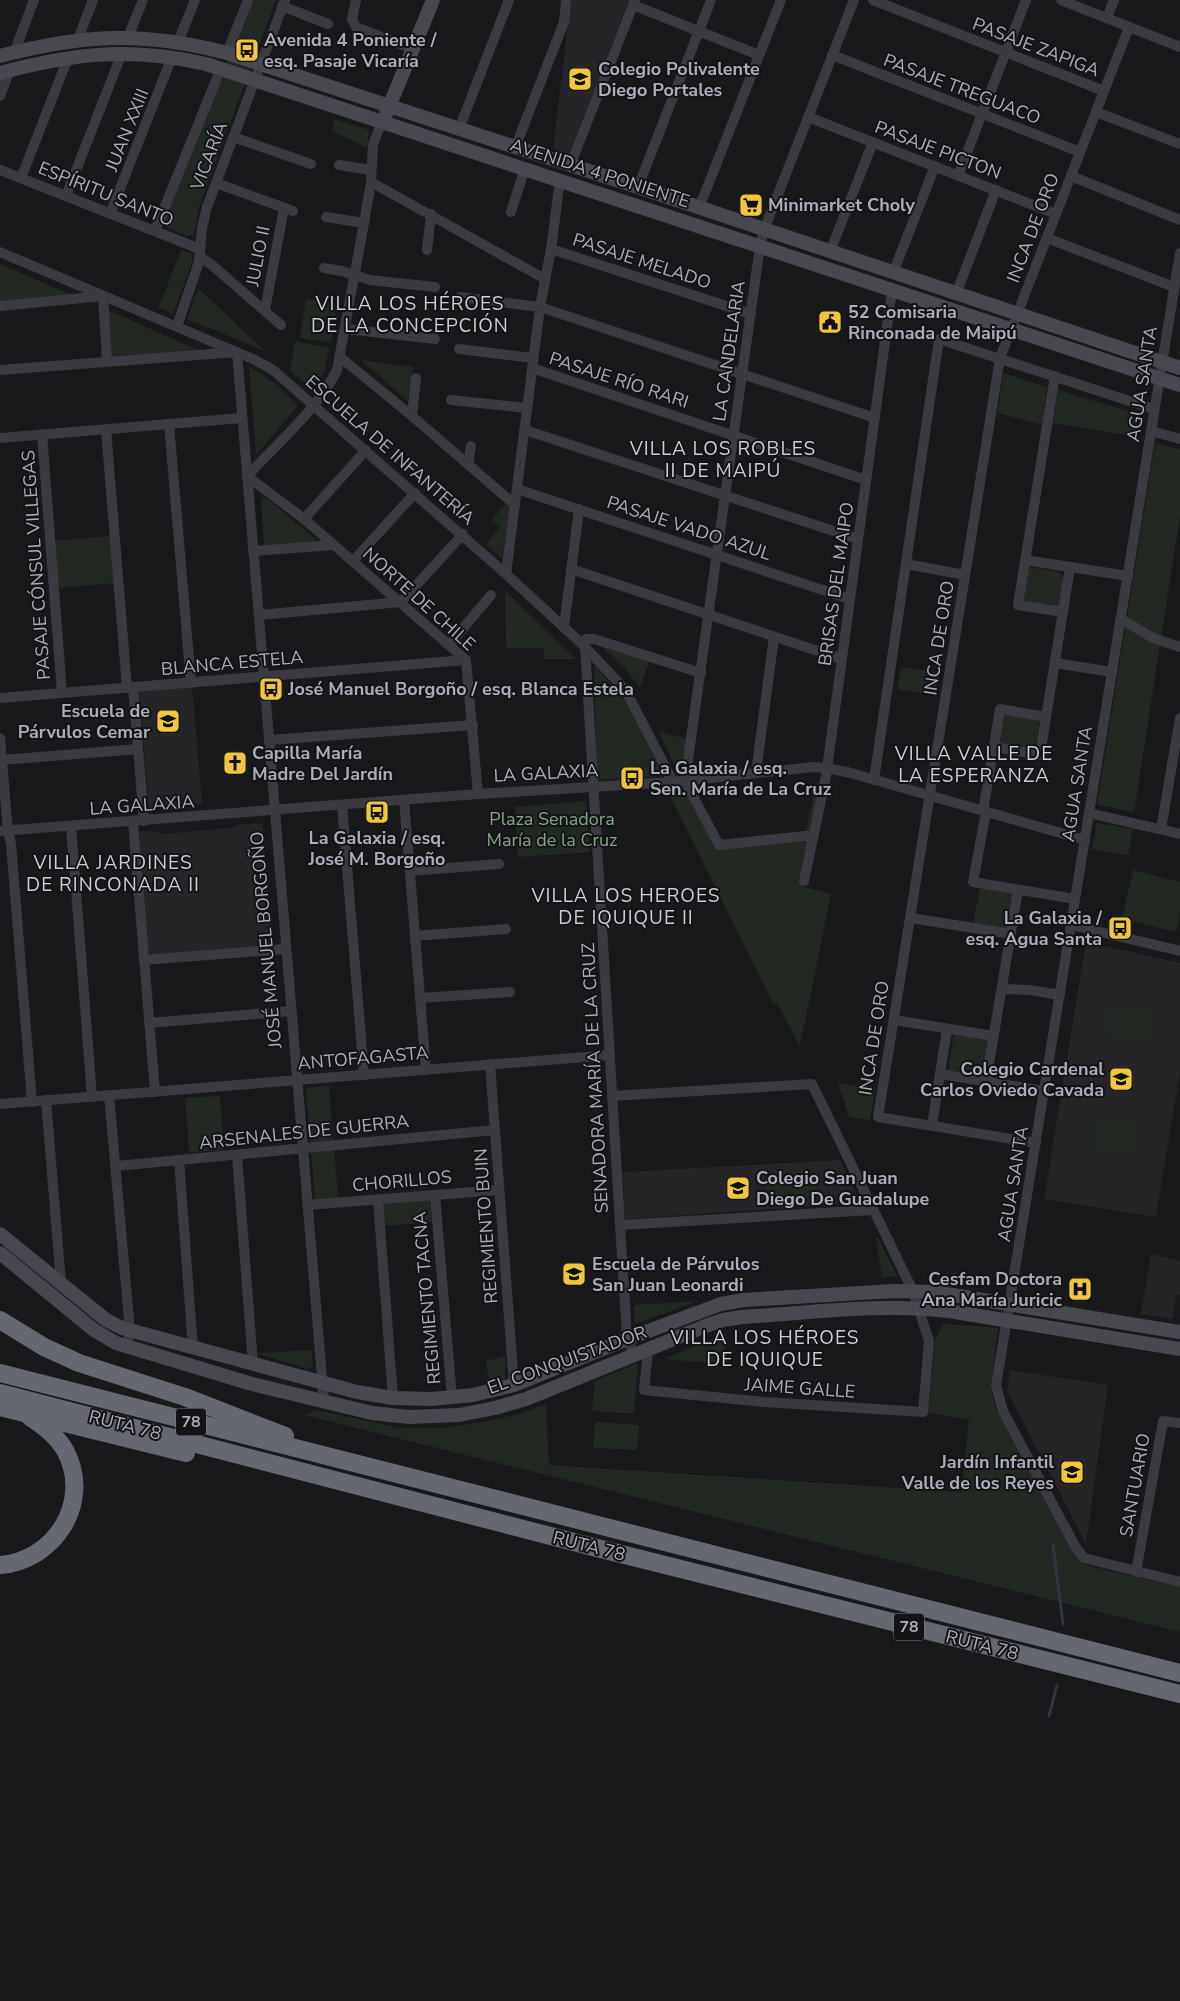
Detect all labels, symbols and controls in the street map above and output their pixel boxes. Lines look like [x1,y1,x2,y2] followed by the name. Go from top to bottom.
[969,12,1103,82] street label: PASAJE ZAPIGA
[264,28,437,73] place label: Avenida 4 Poniente / esq. Pasaje Vicaría
[234,37,260,63] bus stop icon: Avenida 4 Poniente / esq. Pasaje Vicaría
[880,48,1044,130] street label: PASAJE TREGUACO
[598,57,760,102] place label: Colegio Polivalente Diego Portales
[567,66,593,92] school or university icon: Colegio Polivalente Diego Portales
[99,85,154,176] street label: JUAN XXIII
[871,115,1005,185] street label: PASAJE PICTON
[185,118,233,195] street label: VICARÍA
[507,133,693,213] street label: AVENIDA 4 PONIENTE
[35,156,177,232] street label: ESPÍRITU SANTO
[1001,170,1065,286] street label: INCA DE ORO
[738,192,764,218] supermarket icon: Minimarket Choly
[768,193,916,217] place label: Minimarket Choly
[240,224,276,289] street label: JULIO II
[570,227,714,295] street label: PASAJE MELADO
[707,279,751,423] street label: LA CANDELARIA
[311,291,509,339] district label: VILLA LOS HÉROES DE LA CONCEPCIÓN
[848,300,1017,345] place label: 52 Comisaria Rinconada de Maipú
[817,309,843,335] public building icon: 52 Comisaria Rinconada de Maipú
[1121,324,1163,444] street label: AGUA SANTA
[546,346,692,414] street label: PASAJE RÍO RARI
[300,370,480,530] street label: ESCUELA DE INFANTERÍA
[629,436,816,484] district label: VILLA LOS ROBLES II DE MAIPÚ
[16,449,56,681] street label: PASAJE CÓNSUL VILLEGAS
[604,490,774,566] street label: PASAJE VADO AZUL
[813,501,859,667] street label: BRISAS DEL MAIPO
[357,542,481,656] street label: NORTE DE CHILE
[918,579,960,697] street label: INCA DE ORO
[160,645,304,681] street label: BLANCA ESTELA
[258,676,284,702] bus stop icon: José Manuel Borgoño / esq. Blanca Estela
[287,677,634,701] place label: José Manuel Borgoño / esq. Blanca Estela
[18,699,150,744] place label: Escuela de Párvulos Cemar
[155,708,181,734] school or university icon: Escuela de Párvulos Cemar
[1056,724,1098,844] street label: AGUA SANTA
[252,741,393,786] place label: Capilla María Madre Del Jardín
[894,741,1053,789] district label: VILLA VALLE DE LA ESPERANZA
[222,750,248,776] church icon: Capilla María Madre Del Jardín
[650,756,832,801] place label: La Galaxia / esq. Sen. María de La Cruz
[493,758,599,788] street label: LA GALAXIA
[619,765,645,791] bus stop icon: La Galaxia / esq. Sen. María de La Cruz
[89,789,195,821] street label: LA GALAXIA
[364,799,390,825] bus stop icon: La Galaxia / esq. José M. Borgoño
[487,807,617,852] park label: Plaza Senadora María de la Cruz
[308,826,445,871] place label: La Galaxia / esq. José M. Borgoño
[245,831,288,1050] street label: JOSÉ MANUEL BORGOÑO
[26,850,200,898] district label: VILLA JARDINES DE RINCONADA II
[530,883,721,931] district label: VILLA LOS HEROES DE IQUIQUE II
[966,906,1102,951] place label: La Galaxia / esq. Agua Santa
[1107,915,1133,941] bus stop icon: La Galaxia / esq. Agua Santa
[576,942,614,1214] street label: SENADORA MARÍA DE LA CRUZ
[853,979,895,1097] street label: INCA DE ORO
[296,1040,430,1076] street label: ANTOFAGASTA
[920,1057,1104,1102] place label: Colegio Cardenal Carlos Oviedo Cavada
[1108,1066,1134,1092] school or university icon: Colegio Cardenal Carlos Oviedo Cavada
[198,1109,410,1155] street label: ARSENALES DE GUERRA
[992,1124,1034,1244] street label: AGUA SANTA
[469,1148,503,1304] street label: REGIMIENTO BUIN
[351,1165,453,1197] street label: CHORILLOS
[756,1166,930,1211] place label: Colegio San Juan Diego De Guadalupe
[725,1175,751,1201] school or university icon: Colegio San Juan Diego De Guadalupe
[407,1211,447,1385] street label: REGIMIENTO TACNA
[592,1252,760,1297] place label: Escuela de Párvulos San Juan Leonardi
[561,1261,587,1287] school or university icon: Escuela de Párvulos San Juan Leonardi
[922,1267,1062,1312] place label: Cesfam Doctora Ana María Juricic
[1067,1276,1093,1302] hospital icon: Cesfam Doctora Ana María Juricic
[484,1320,650,1400] street label: EL CONQUISTADOR
[669,1325,860,1373] district label: VILLA LOS HÉROES DE IQUIQUE
[743,1372,856,1404] street label: JAIME GALLE
[86,1404,164,1446] street label: RUTA 78
[176,1408,206,1435] road number: 78
[1114,1431,1156,1539] street label: SANTUARIO
[901,1450,1054,1495] place label: Jardín Infantil Valle de los Reyes
[1059,1459,1085,1485] school or university icon: Jardín Infantil Valle de los Reyes
[550,1525,628,1567] street label: RUTA 78
[894,1614,924,1640] road number: 78
[943,1624,1021,1666] street label: RUTA 78

